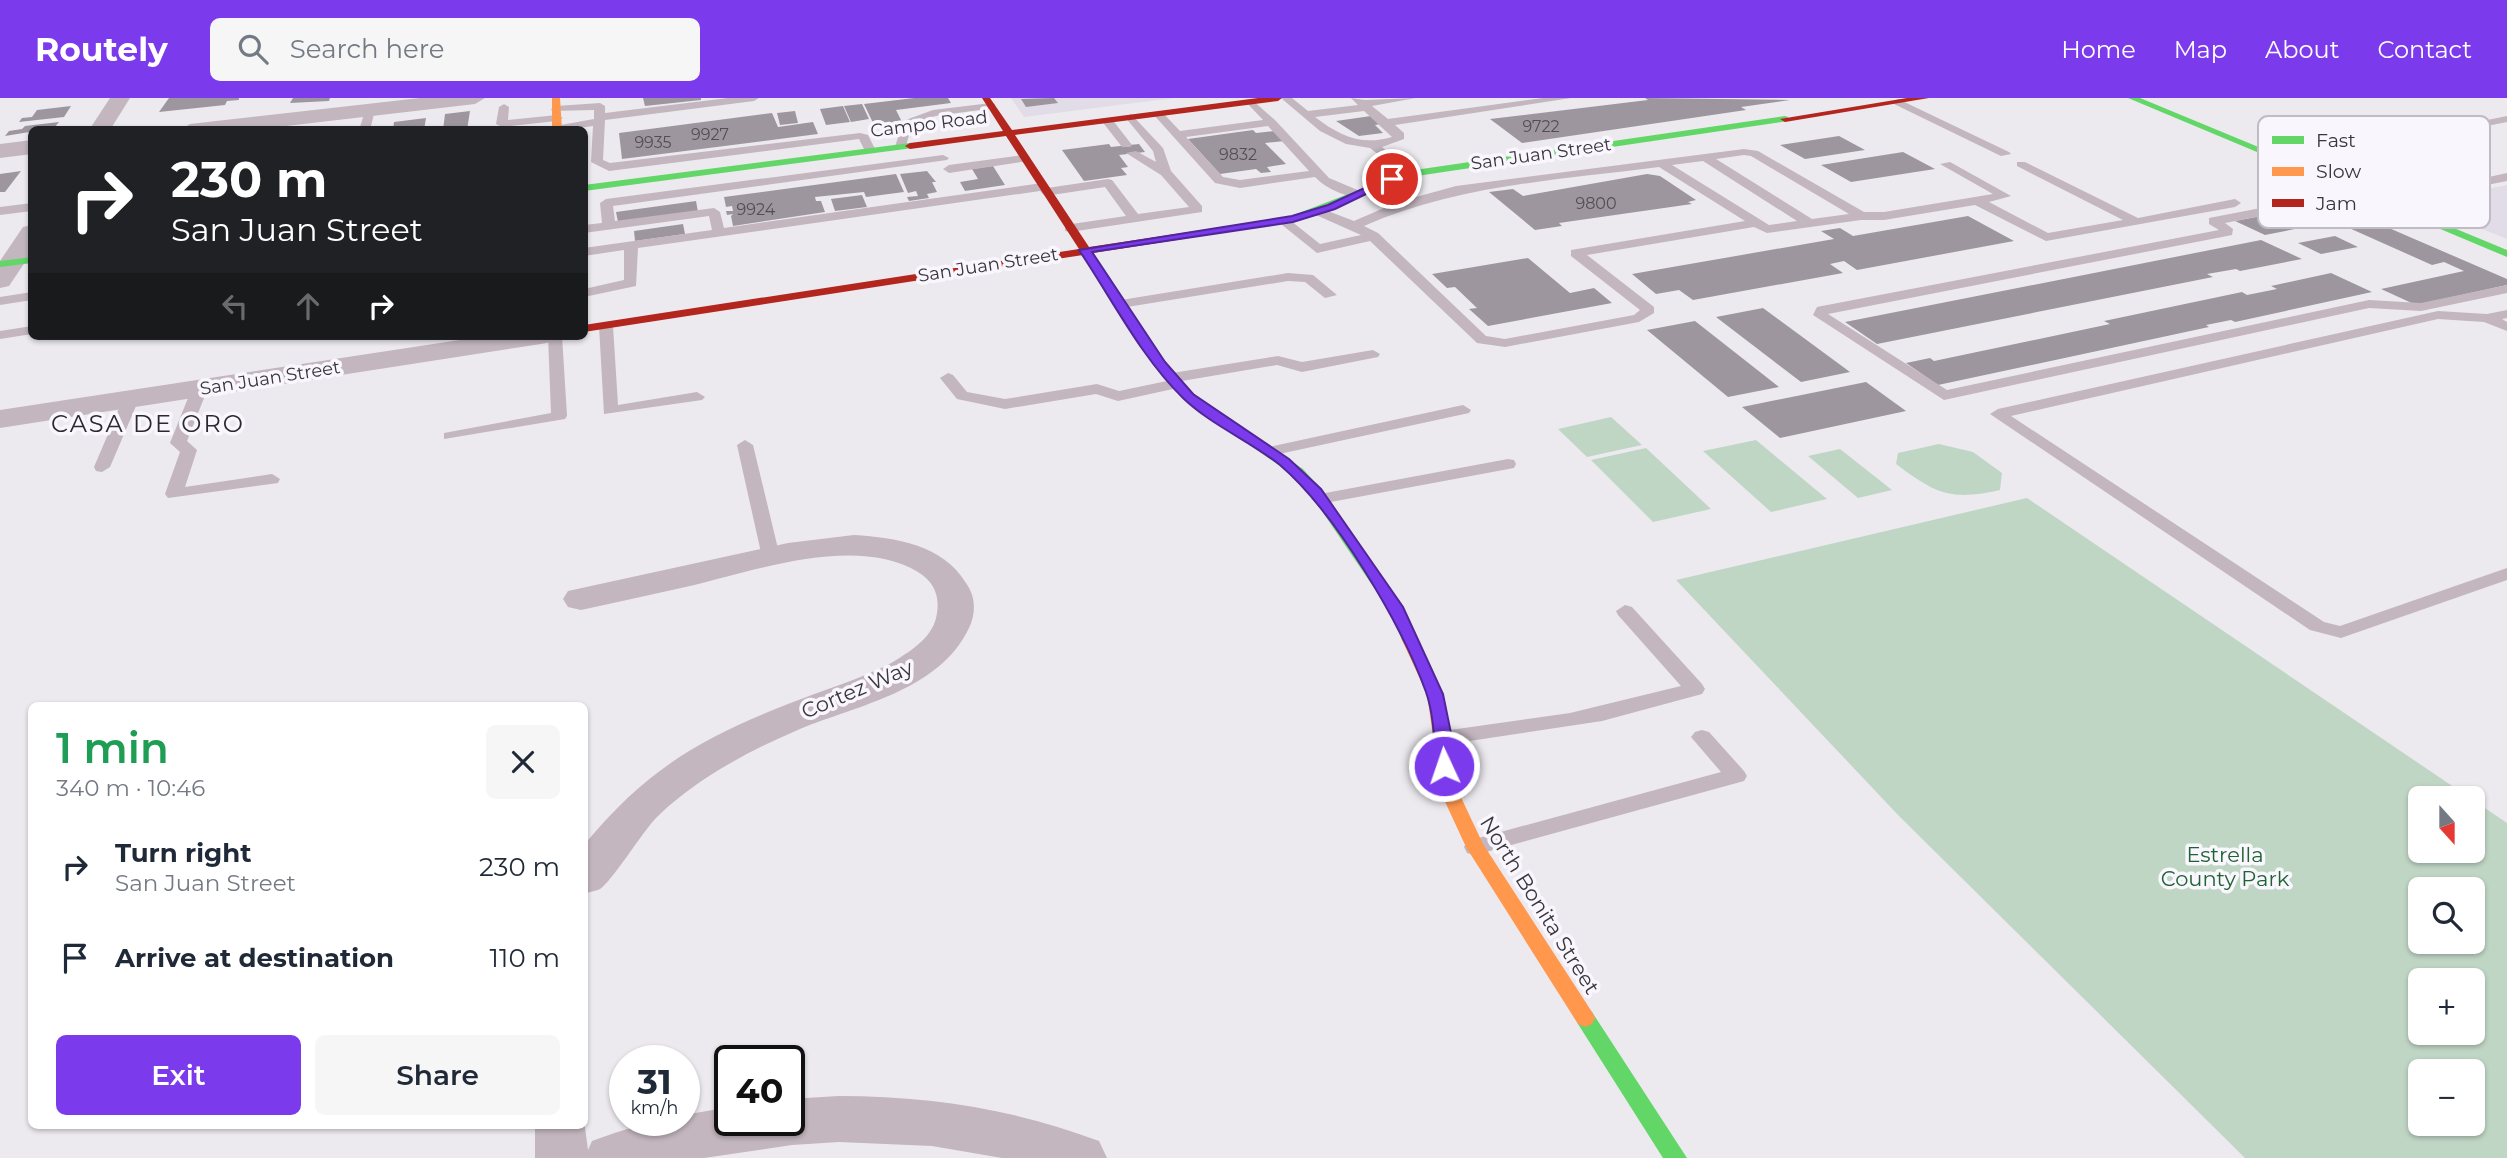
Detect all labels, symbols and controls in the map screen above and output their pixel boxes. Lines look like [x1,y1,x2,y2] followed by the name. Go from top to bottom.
[210,18,700,81] search box
[35,29,168,69] text: Routely
[234,30,272,68] icon: search
[290,33,445,65] text: Search here
[2061,35,2136,64] text: Home
[2174,35,2227,64] text: Map
[2265,35,2339,64] text: About
[2377,35,2472,64] text: Contact
[869,106,989,142] street label: Campo Road
[2258,116,2490,228] legend
[1522,117,1560,136] house number: 9722
[691,125,729,144] house number: 9927
[2316,129,2356,152] text: Fast
[634,133,672,152] house number: 9935
[1469,133,1613,175] street label: San Juan Street
[1219,145,1257,164] house number: 9832
[1362,149,1422,209] pin
[171,150,327,209] text: 230 m
[56,154,147,245] icon: right
[1373,160,1411,198] icon: arrive
[2316,160,2361,183] text: Slow
[2315,192,2357,215] text: Jam
[1575,194,1617,213] house number: 9800
[737,200,776,219] house number: 9924
[171,210,423,249] text: San Juan Street
[916,243,1060,287] street label: San Juan Street
[216,287,254,325] icon: left
[289,287,327,325] icon: ahead
[362,287,400,325] icon: right
[198,356,342,400] street label: San Juan Street
[51,409,245,438] district label: CASA DE ORO
[797,654,917,724] street label: Cortez Way
[56,722,169,774] text: 1 min
[486,725,560,799] button: close
[1407,729,1481,803] position arrow
[56,774,205,802] text: 340 m · 10:46
[2408,786,2485,863] north arrow
[2408,786,2485,1136] map controls
[1475,811,1605,999] street label: North Bonita Street
[115,837,251,869] text: Turn right
[2161,842,2290,891] park label: Estrella County Park
[56,848,94,886] icon: right
[479,851,560,883] text: 230 m
[115,869,296,897] text: San Juan Street
[2408,877,2485,954] button: search
[56,939,94,977] icon: arrive
[115,942,394,974] text: Arrive at destination
[490,942,560,974] text: 110 m
[2408,968,2485,1045] button: +
[56,1035,301,1115] button: Exit
[315,1035,560,1115] button: Share
[714,1045,805,1136] speed limit sign: 40
[2408,1059,2485,1136] button: −
[637,1060,672,1103] text: 31
[630,1097,679,1119] text: km/h

